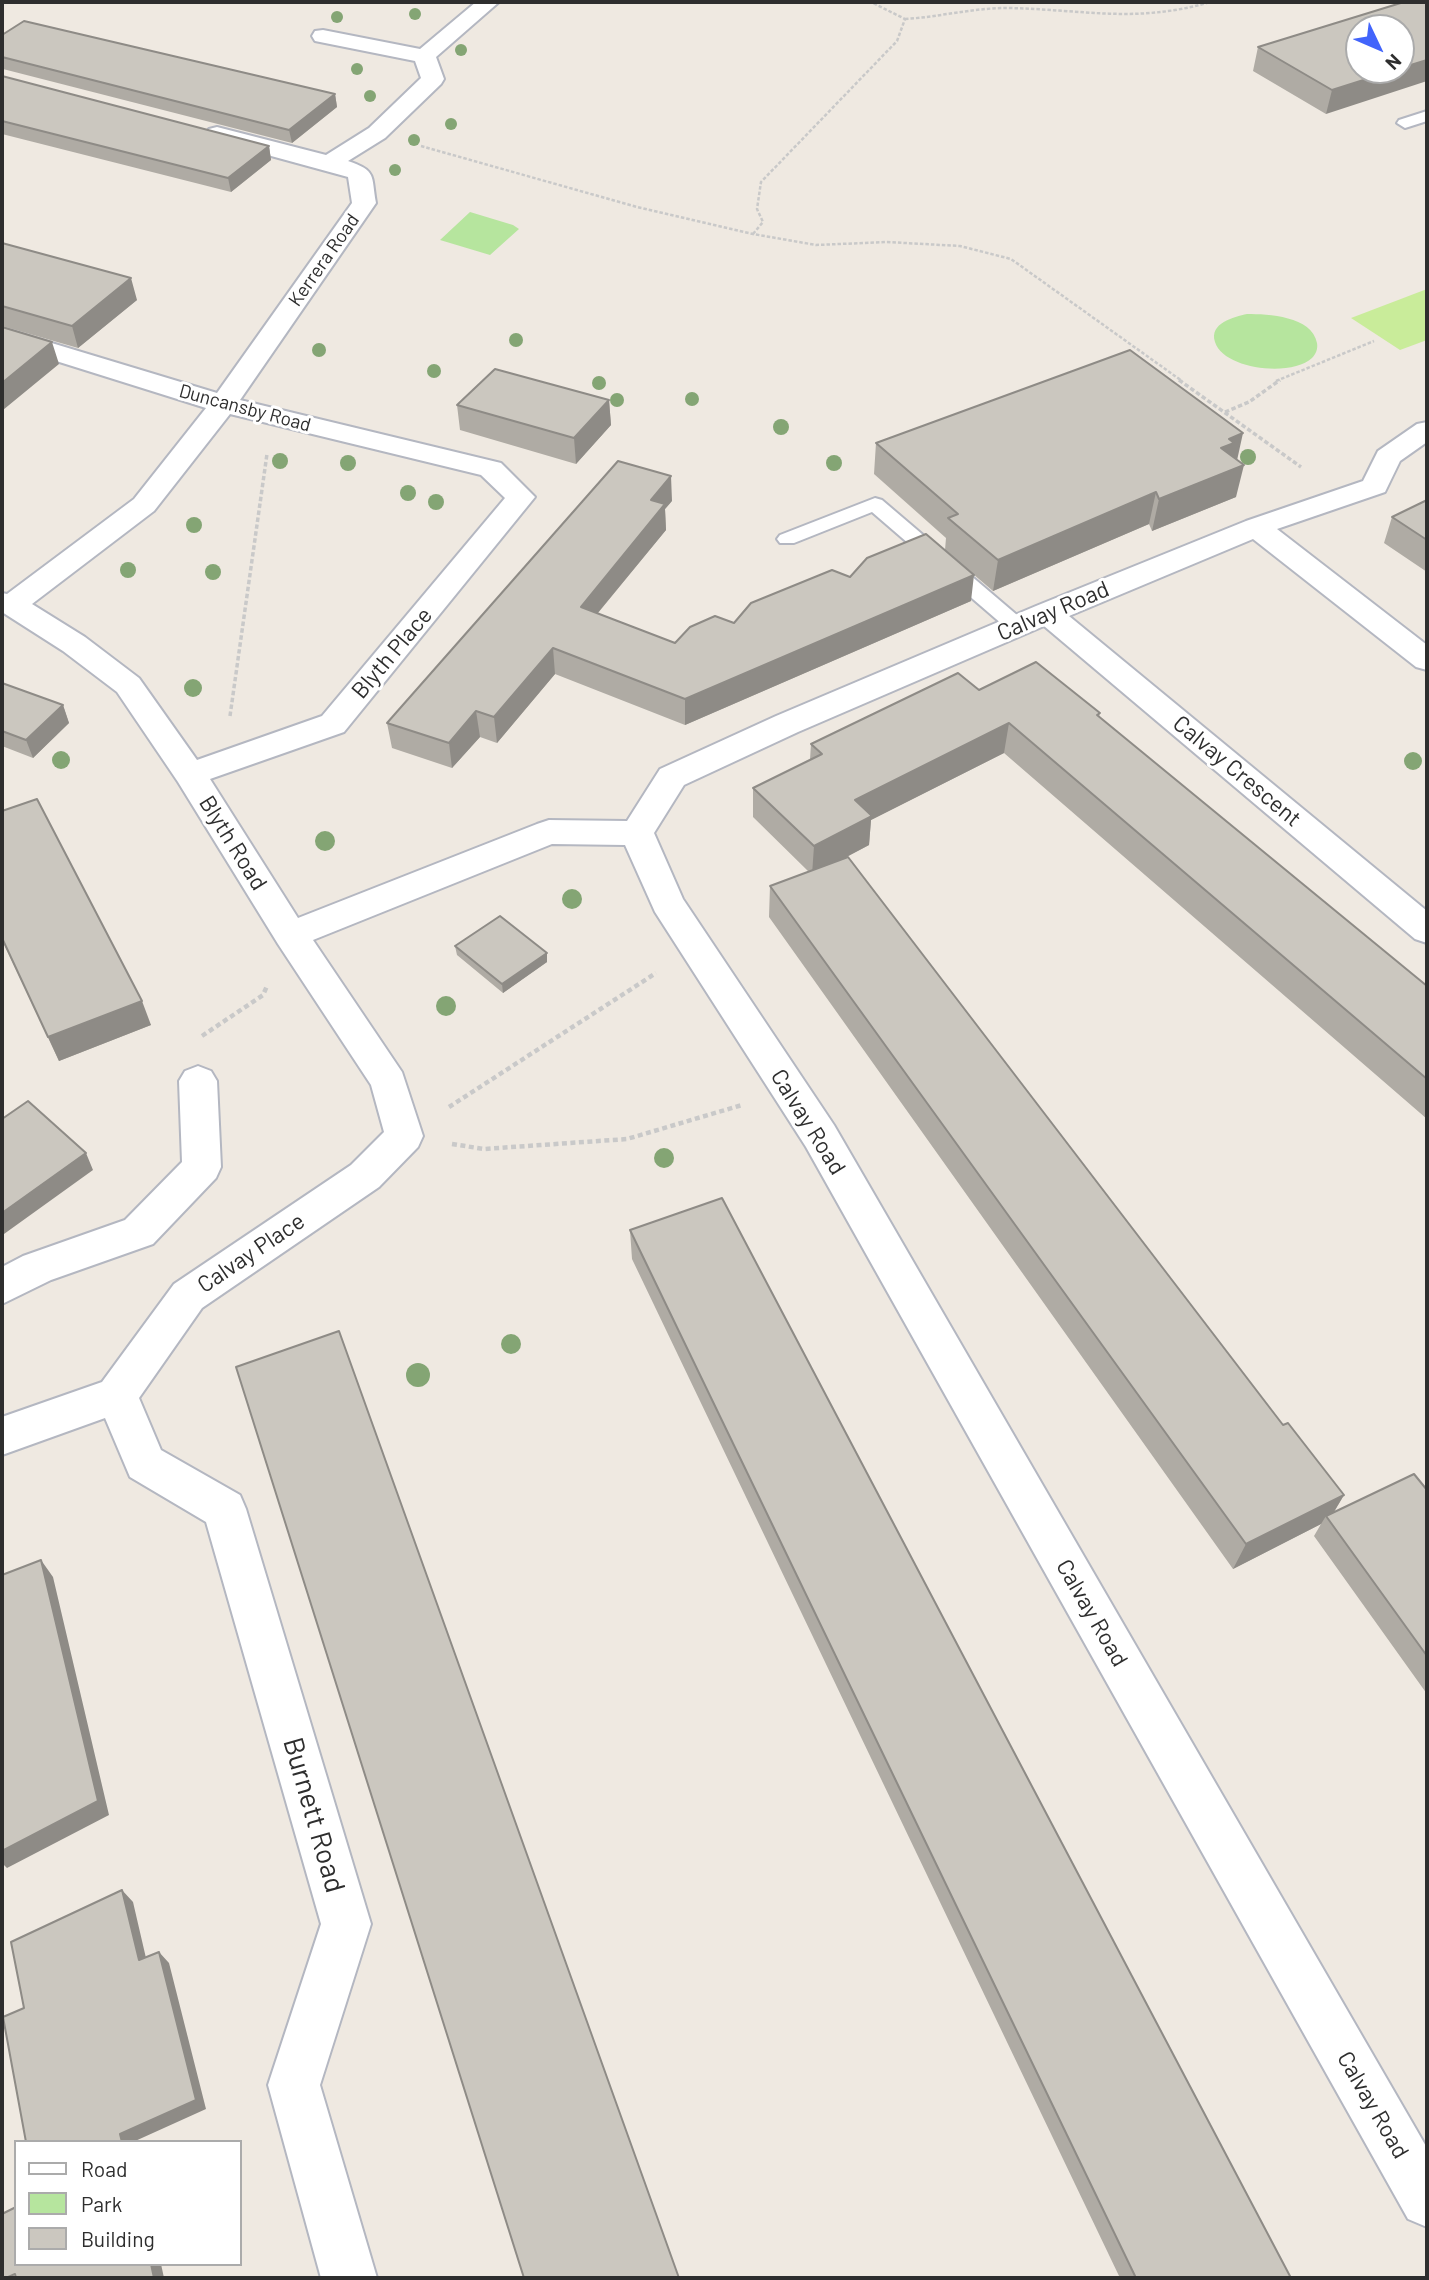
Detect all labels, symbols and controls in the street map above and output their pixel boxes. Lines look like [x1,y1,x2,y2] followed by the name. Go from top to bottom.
[1345,14,1415,84] north arrow
[1381,50,1407,75] text: N
[284,209,364,311] street label: Kerrera Road
[177,379,313,437] street label: Duncansby Road
[993,575,1113,647] street label: Calvay Road
[346,602,438,704] street label: Blyth Place
[1167,709,1307,833] street label: Calvay Crescent
[193,791,273,895] street label: Blyth Road
[765,1064,851,1180] street label: Calvay Road
[192,1207,310,1299] street label: Calvay Place
[1050,1554,1134,1672] street label: Calvay Road
[276,1734,352,1896] street label: Burnett Road
[1331,2046,1415,2164] street label: Calvay Road
[14,2140,242,2266] legend
[81,2156,127,2181] text: Road
[81,2191,122,2216] text: Park
[81,2226,155,2251] text: Building

